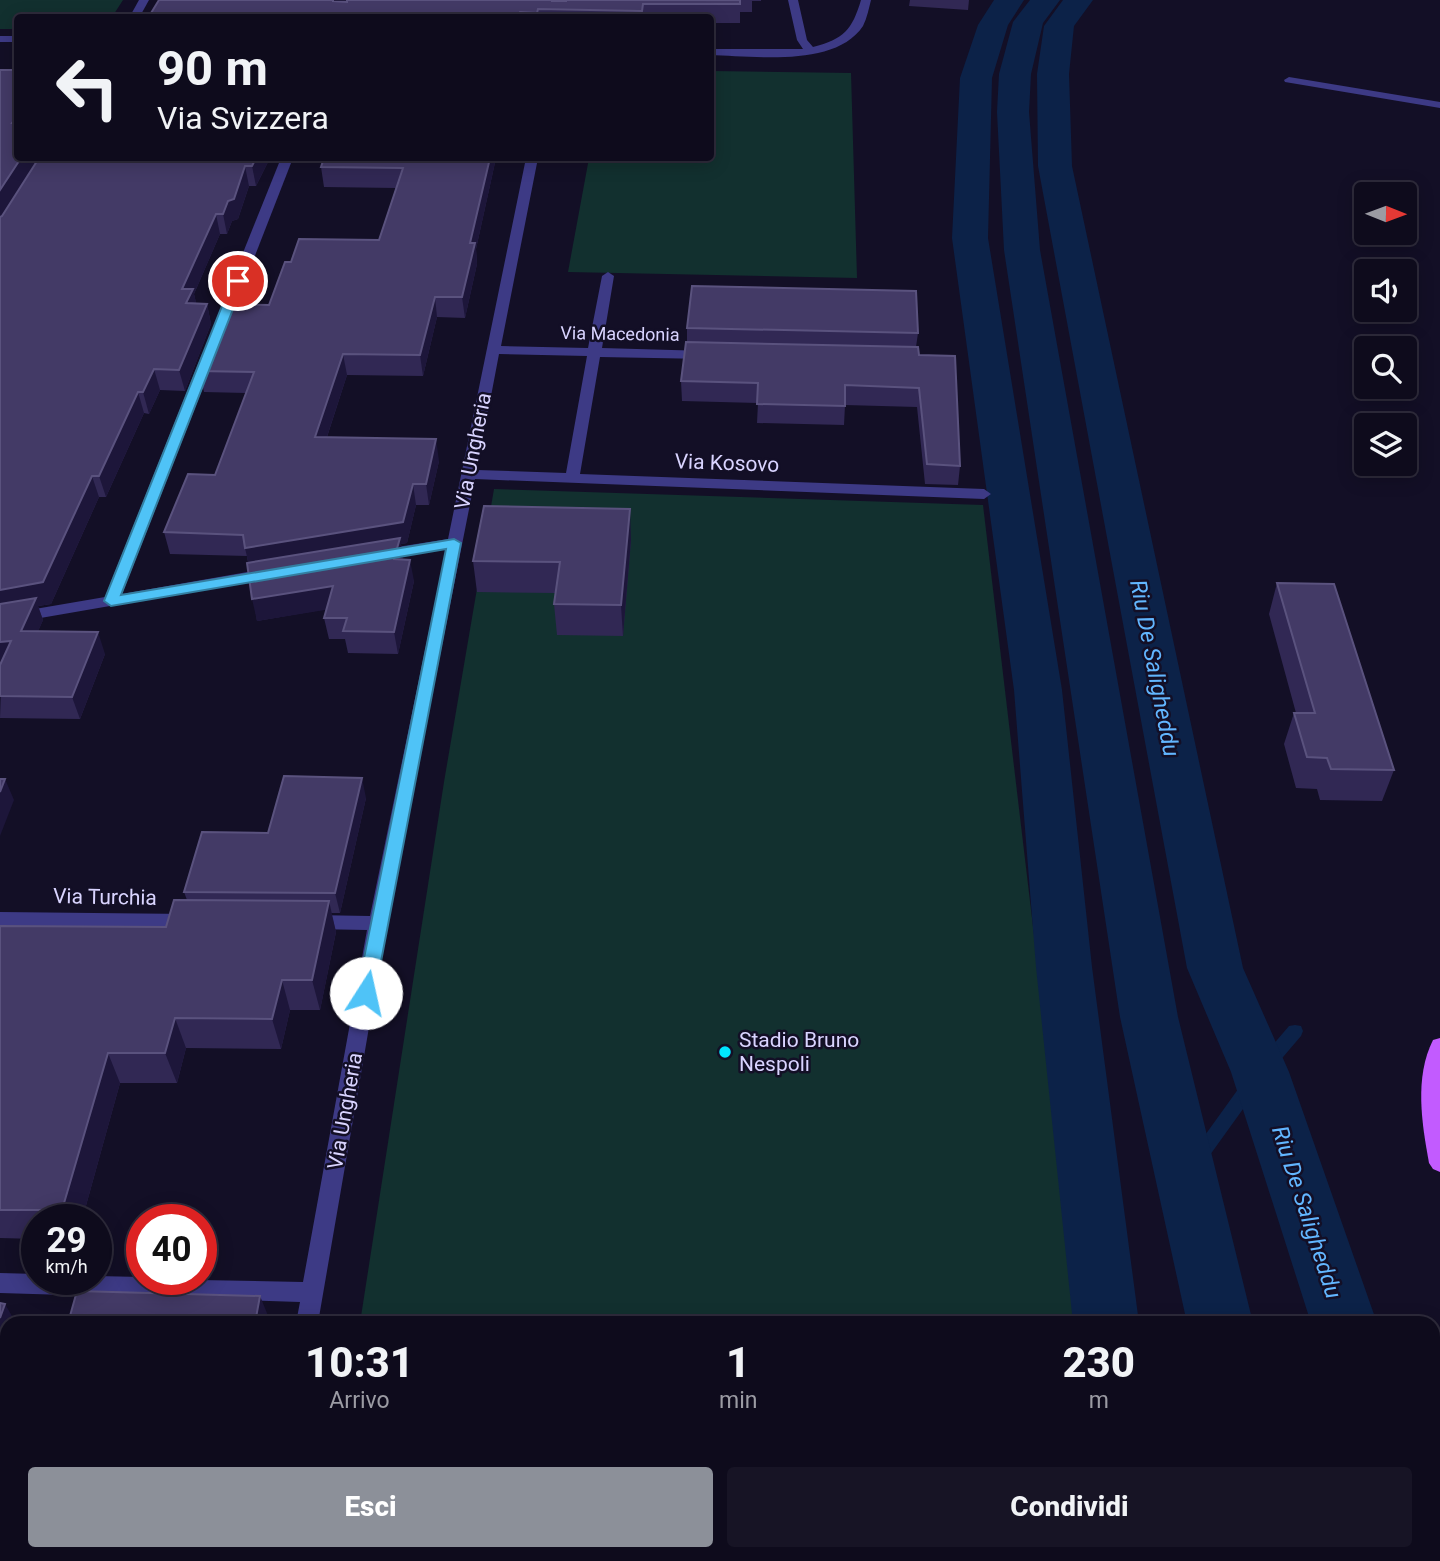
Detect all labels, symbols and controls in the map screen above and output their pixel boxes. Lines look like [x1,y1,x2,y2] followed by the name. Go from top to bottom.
[157,40,268,97] text: 90 m
[42,42,133,133] icon: left
[157,99,329,137] text: Via Svizzera
[1354,182,1418,245] north arrow
[1354,182,1417,476] map controls
[208,251,268,311] pin
[1354,259,1417,322] button: sound
[219,262,257,300] icon: arrive
[560,322,680,345] street label: Via Macedonia
[1354,336,1417,399] button: search
[450,391,496,511] street label: Via Ungheria
[1354,413,1417,476] button: layers
[674,449,780,477] street label: Via Kosovo
[1124,577,1185,759] water label: Riu De Saligheddu
[53,884,157,910] street label: Via Turchia
[329,956,403,1030] position arrow
[739,1028,859,1076] place label: Stadio Bruno Nespoli
[717,1044,733,1060] marker: Stadio Bruno Nespoli
[323,1051,367,1171] street label: Via Ungheria
[1266,1123,1347,1302] water label: Riu De Saligheddu
[126,1204,217,1295] speed limit sign: 40
[46,1220,87,1261] text: 29
[45,1256,88,1277] text: km/h
[305,1338,414,1387] text: 10:31
[726,1338,750,1387] text: 1
[1062,1338,1135,1387] text: 230
[329,1387,390,1414] text: Arrivo
[719,1387,757,1414] text: min
[1089,1387,1109,1414] text: m
[28,1467,713,1547] button: Esci
[727,1467,1412,1547] button: Condividi

